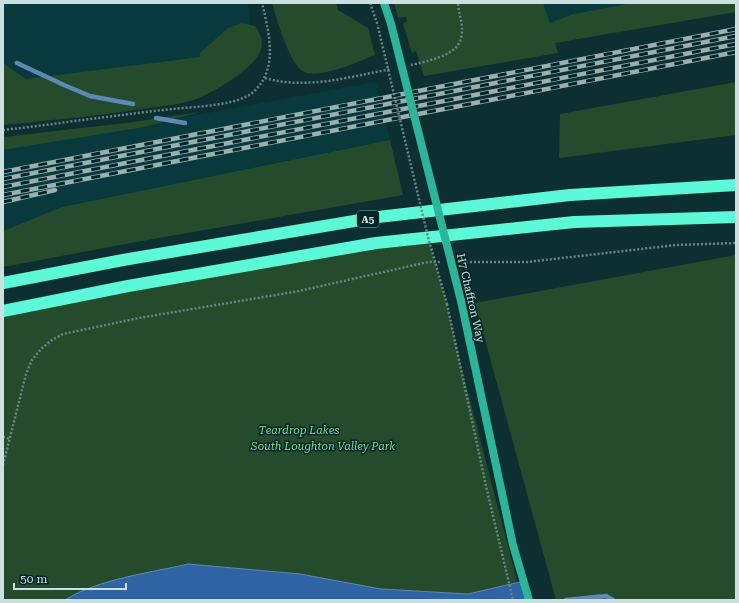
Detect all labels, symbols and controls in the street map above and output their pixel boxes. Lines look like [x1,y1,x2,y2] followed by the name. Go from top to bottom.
[357,211,379,227] road number: A5
[454,252,487,344] street label: H7 Chaffron Way
[259,424,339,437] park label: Teardrop Lakes
[250,440,395,453] park label: South Loughton Valley Park
[14,565,126,591] scale bar
[20,572,47,586] text: 50 m

